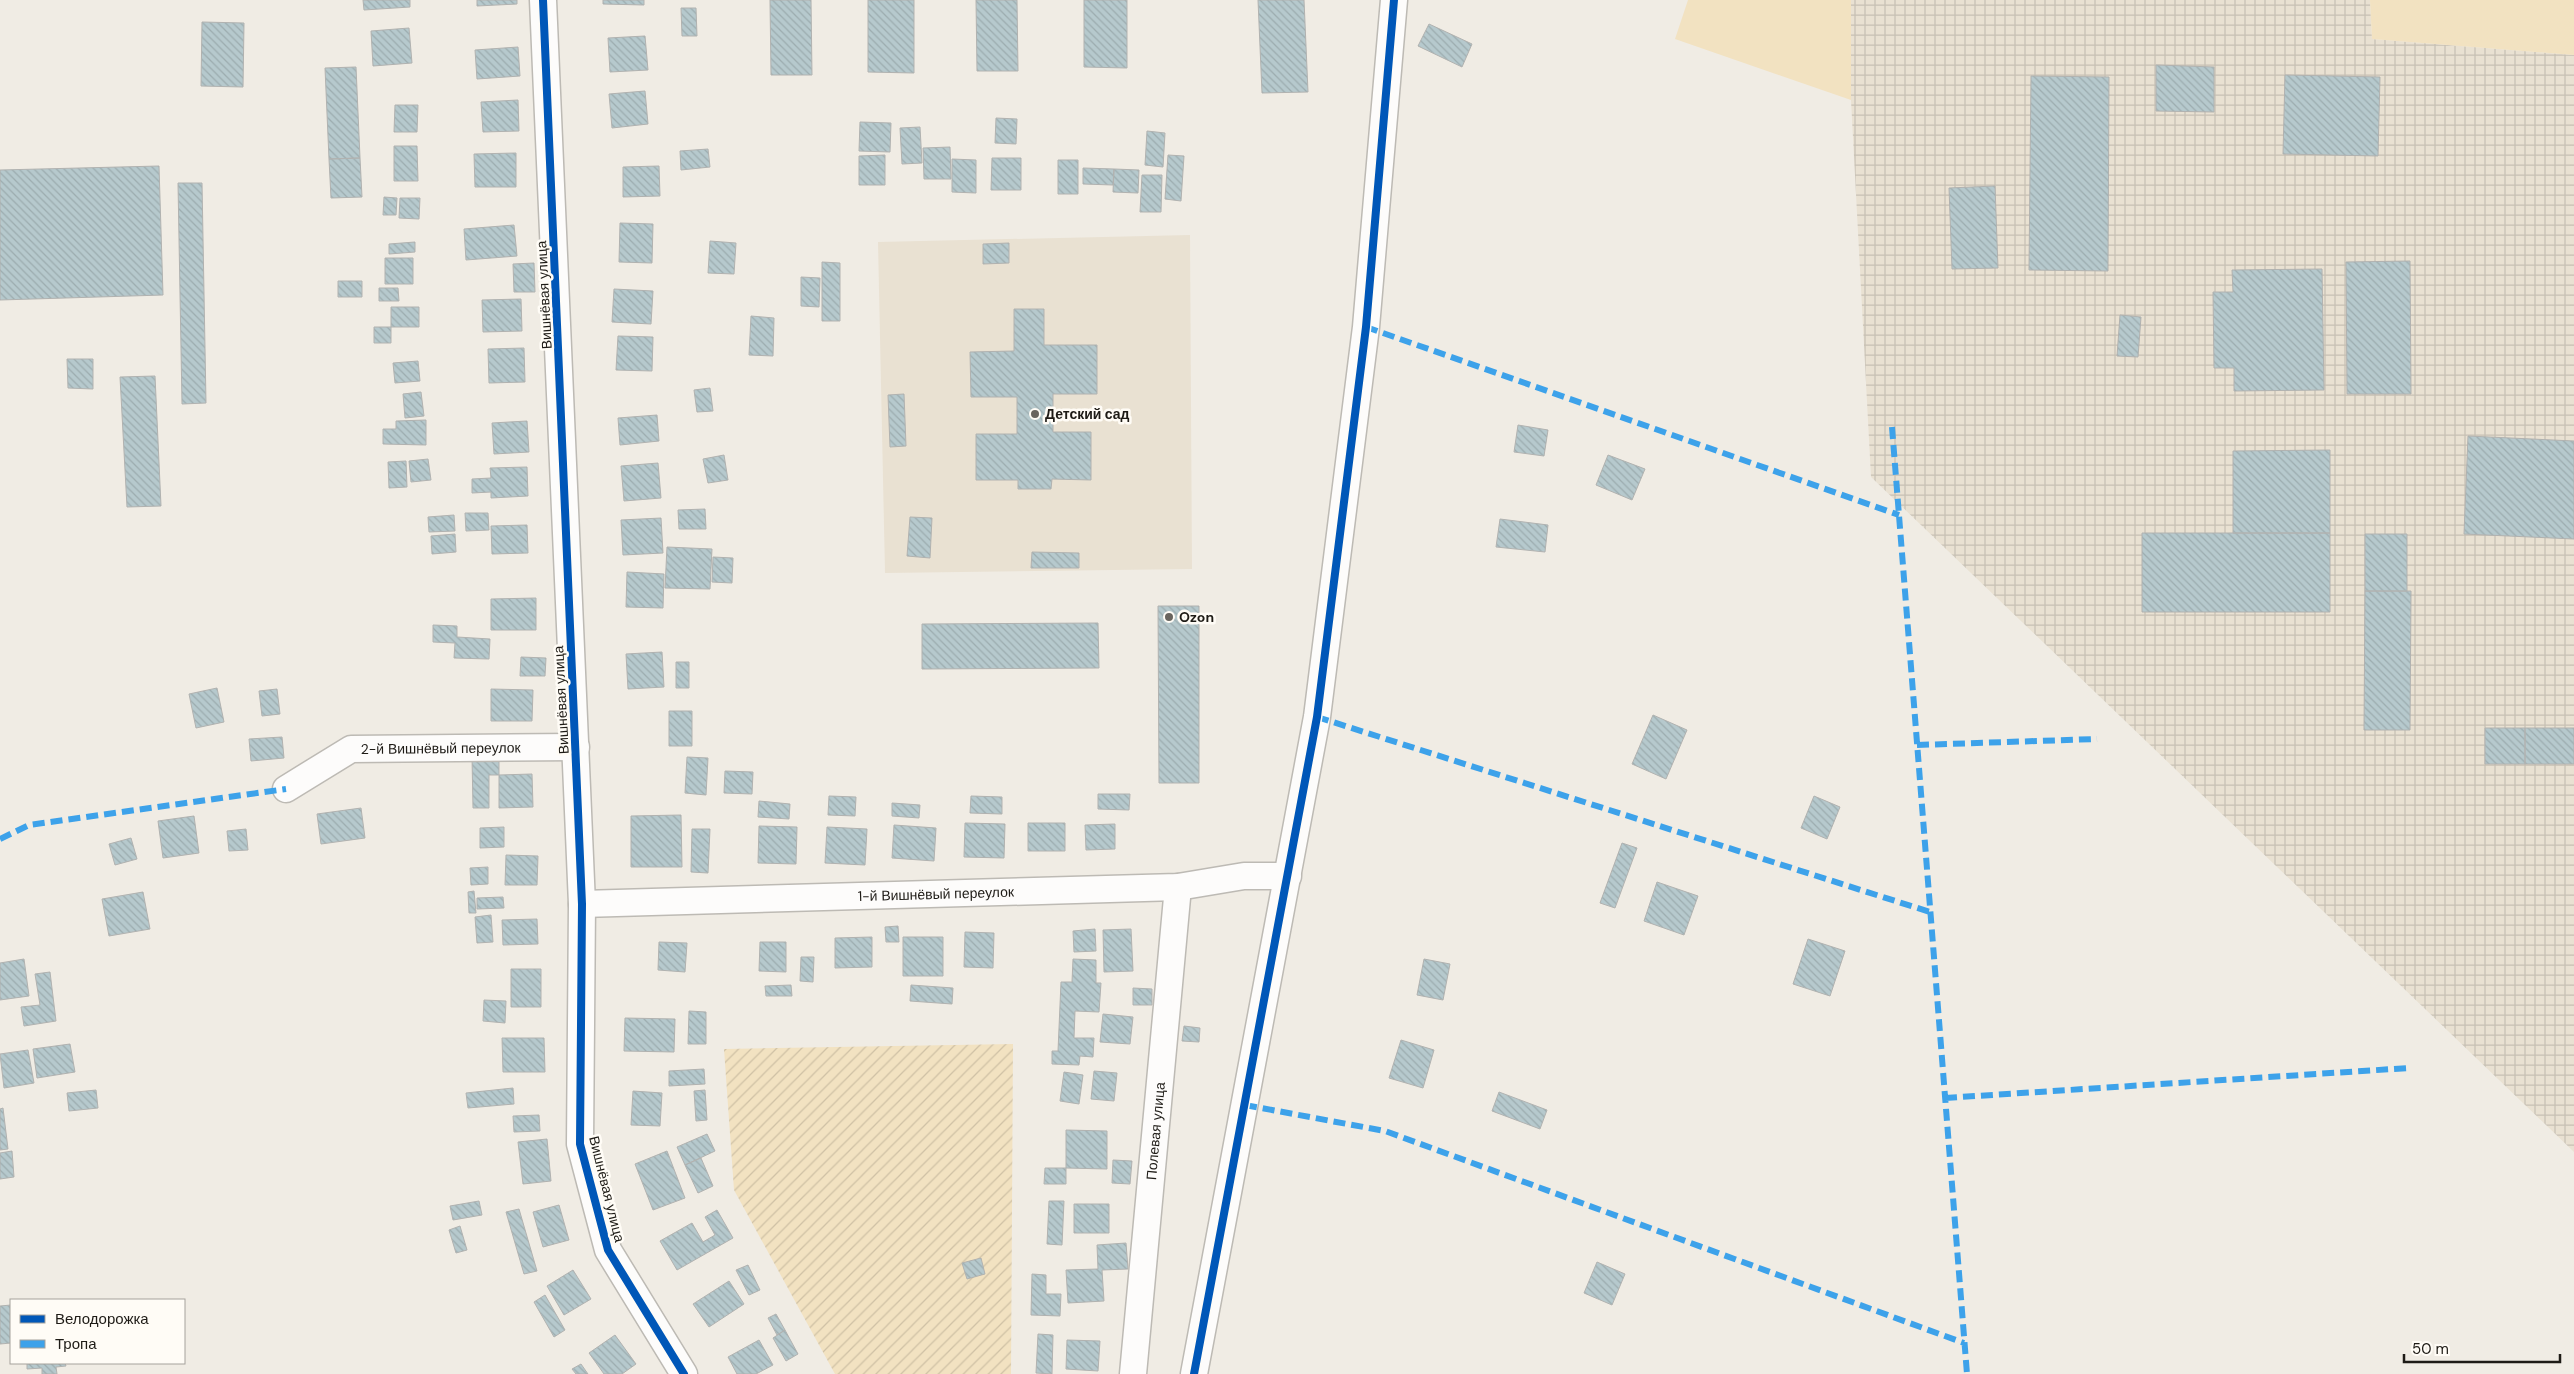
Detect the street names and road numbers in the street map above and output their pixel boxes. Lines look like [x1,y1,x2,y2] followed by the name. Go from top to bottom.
[532,240,556,350] street label: Вишнёвая улица
[549,645,573,755] street label: Вишнёвая улица
[361,738,522,758] street label: 2-й Вишнёвый переулок
[857,883,1015,905] street label: 1-й Вишнёвый переулок
[1142,1081,1169,1181] street label: Полевая улица
[585,1134,629,1244] street label: Вишнёвая улица

